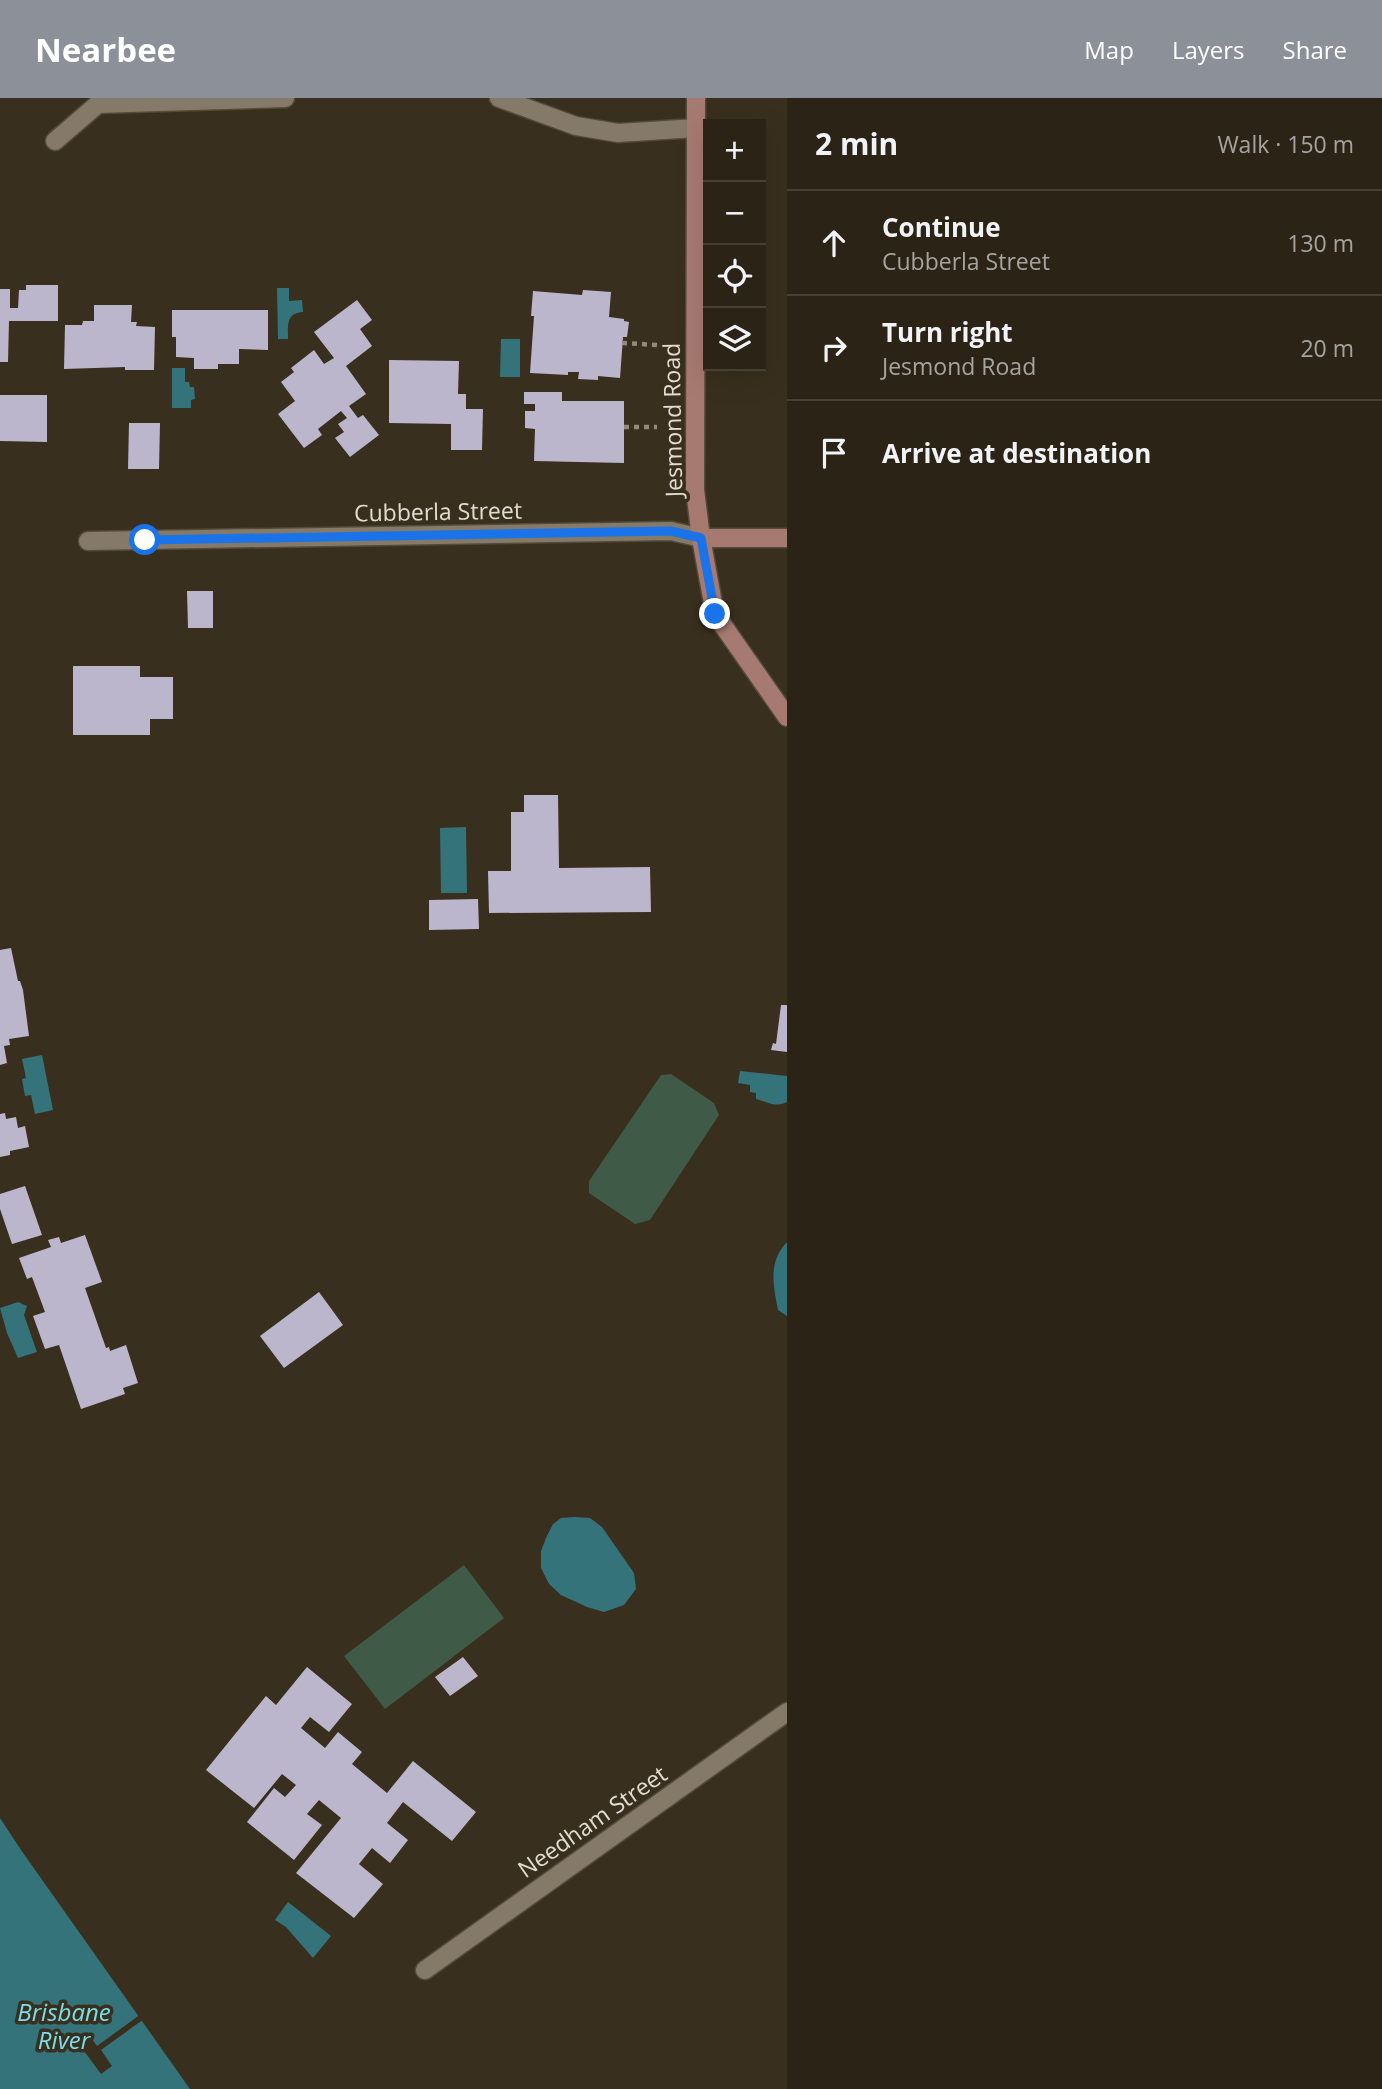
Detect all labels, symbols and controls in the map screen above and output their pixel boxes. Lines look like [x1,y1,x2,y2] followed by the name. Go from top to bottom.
[35,27,176,72] text: Nearbee
[1084,33,1134,66] text: Map
[1172,33,1245,66] text: Layers
[1283,33,1347,66] text: Share
[703,119,766,371] map controls
[703,119,766,182] button: +
[815,123,898,164] text: 2 min
[1217,128,1354,160] text: Walk · 150 m
[703,182,766,245] button: −
[882,209,1001,245] text: Continue
[815,224,853,262] icon: ahead
[1287,227,1354,259] text: 130 m
[703,245,766,308] button: locate
[882,245,1050,277] text: Cubberla Street
[703,308,766,371] button: layers
[882,314,1013,350] text: Turn right
[815,329,853,367] icon: right
[1300,332,1354,364] text: 20 m
[655,343,689,499] street label: Jesmond Road
[882,350,1036,382] text: Jesmond Road
[815,434,853,472] icon: arrive
[882,435,1151,471] text: Arrive at destination
[354,494,522,528] street label: Cubberla Street
[129,524,160,555] route start
[699,598,730,629] route end
[511,1758,673,1884] street label: Needham Street
[17,1995,111,2056] water label: Brisbane River

